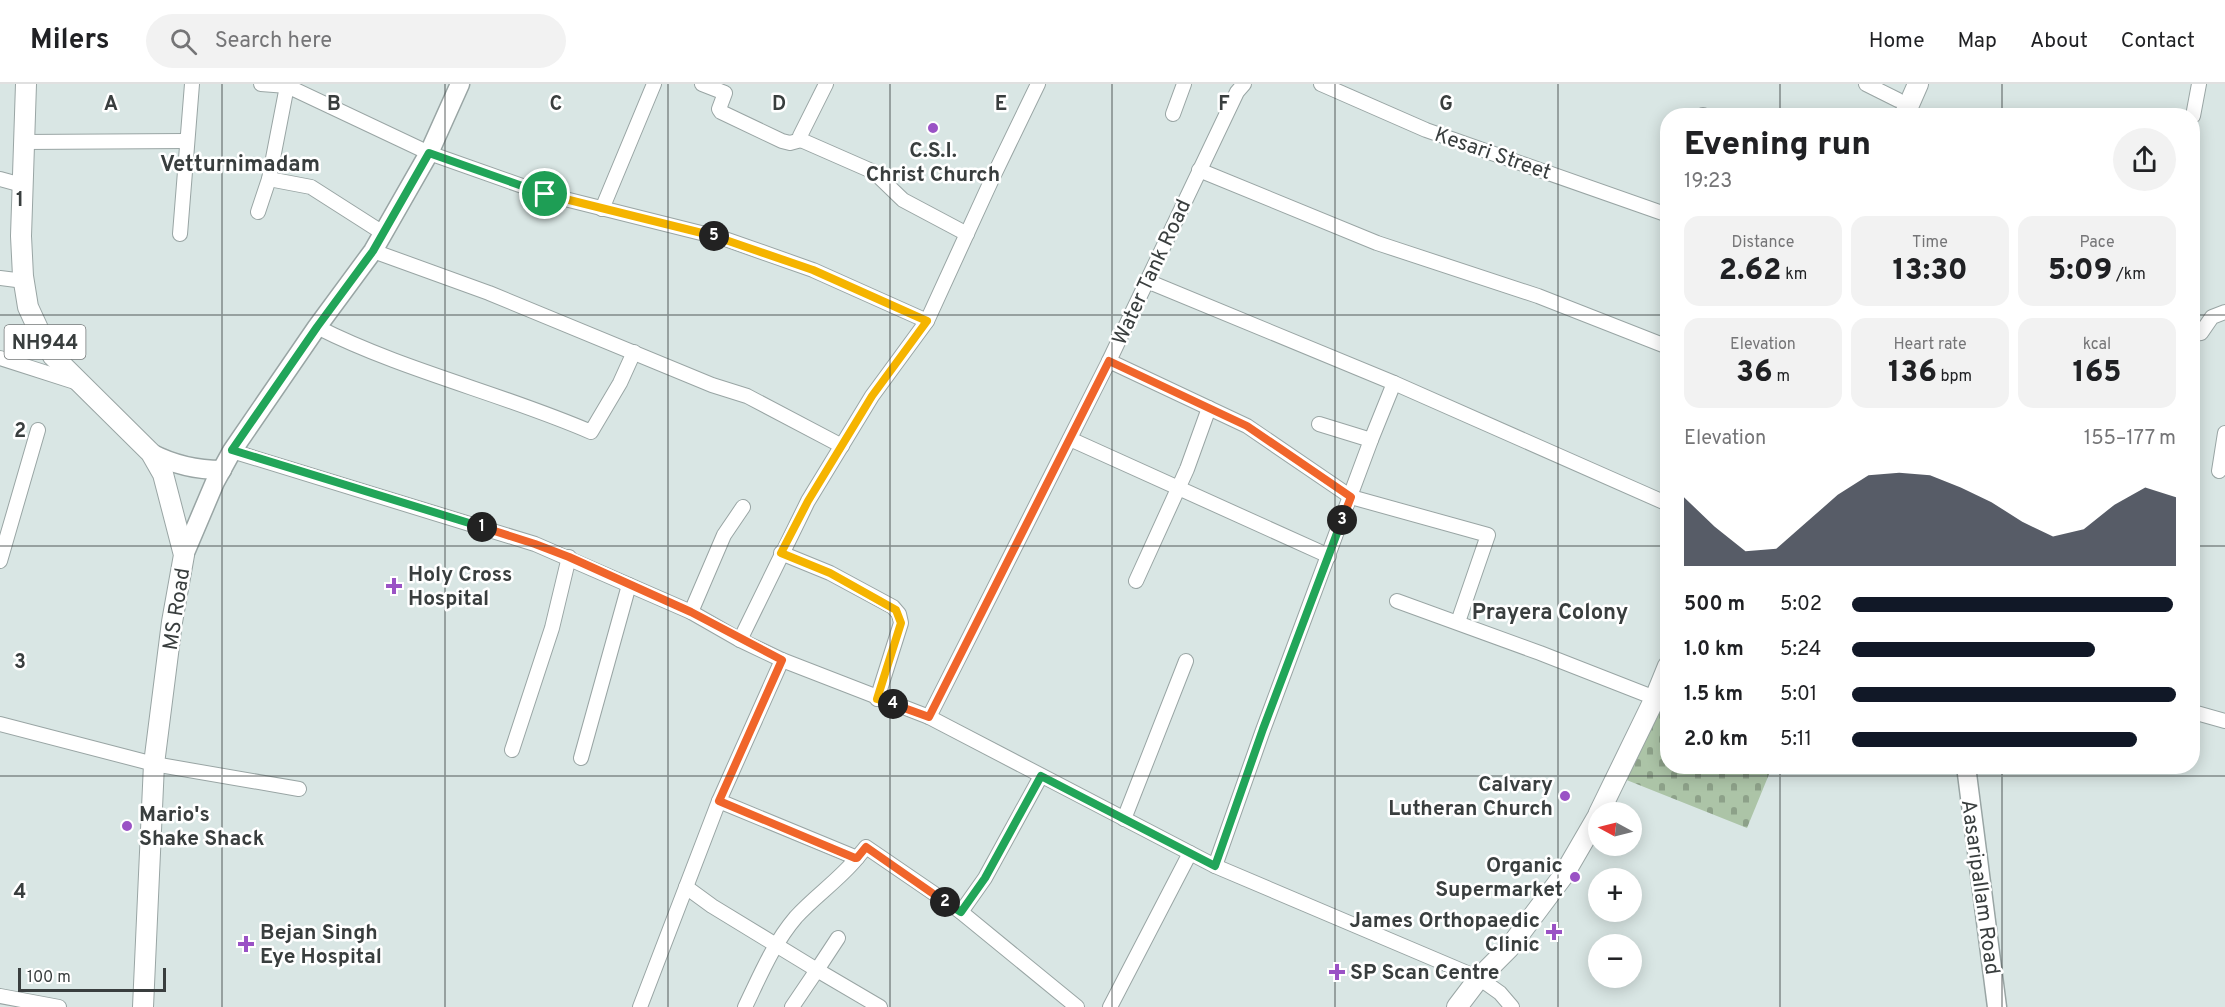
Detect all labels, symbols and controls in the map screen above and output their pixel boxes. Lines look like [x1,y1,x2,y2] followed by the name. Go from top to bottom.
[146,14,566,68] search box
[30,23,110,59] text: Milers
[167,25,200,58] icon: search
[215,28,332,55] text: Search here
[1869,28,1925,55] text: Home
[1958,28,1997,55] text: Map
[2030,28,2088,55] text: About
[2121,28,2195,55] text: Contact
[104,92,118,118] text: A
[327,92,341,118] text: B
[550,92,562,118] text: C
[772,92,786,118] text: D
[995,92,1007,118] text: E
[1218,92,1230,118] text: F
[1439,92,1453,118] text: G
[926,121,940,135] marker: C.S.I. Christ Church
[1431,122,1554,187] street label: Kesari Street
[1684,125,1871,167] text: Evening run
[2113,128,2176,191] button: share
[866,138,1000,189] place label: C.S.I. Christ Church
[160,152,320,179] district label: Vetturnimadam
[519,168,570,219] pin
[1684,169,1732,195] text: 19:23
[528,177,561,210] icon: arrive
[16,188,24,214] text: 1
[1107,195,1198,350] street label: Water Tank Road
[699,221,729,251] pin: 5
[709,226,719,246] text: 5
[1732,233,1794,253] text: Distance
[1912,233,1948,253] text: Time
[2079,233,2115,253] text: Pace
[1719,253,1781,290] text: 2.62
[1892,253,1968,290] text: 13:30
[2048,253,2112,290] text: 5:09
[1781,265,1807,285] text: km
[2112,265,2146,285] text: /km
[4,325,86,359] road number: NH944
[1730,335,1796,355] text: Elevation
[1893,335,1967,355] text: Heart rate
[2083,335,2111,355] text: kcal
[1736,355,1773,392] text: 36
[1888,355,1937,392] text: 136
[2072,355,2122,392] text: 165
[1773,367,1790,387] text: m
[1937,367,1972,387] text: bpm
[14,419,26,445] text: 2
[1684,426,1766,452] text: Elevation
[2084,426,2176,452] text: 155–177 m
[1327,505,1357,535] pin: 3
[1337,510,1347,530] text: 3
[467,512,497,542] pin: 1
[479,517,485,537] text: 1
[408,562,512,613] place label: Holy Cross Hospital
[158,566,197,652] street label: MS Road
[385,577,403,595] marker: Holy Cross Hospital
[1684,592,1745,618] text: 500 m
[1780,592,1822,618] text: 5:02
[1472,600,1628,627] district label: Prayera Colony
[1684,637,1744,663] text: 1.0 km
[1780,637,1821,663] text: 5:24
[14,650,26,676] text: 3
[1684,682,1743,708] text: 1.5 km
[1780,682,1817,708] text: 5:01
[878,689,908,719] pin: 4
[888,694,898,714] text: 4
[1684,727,1748,753] text: 2.0 km
[1780,727,1812,753] text: 5:11
[1388,772,1553,823] place label: Calvary Lutheran Church
[1558,789,1572,803] marker: Calvary Lutheran Church
[1954,798,2005,976] street label: Aasaripallam Road
[139,802,265,853] place label: Mario's Shake Shack
[1588,802,1642,856] north arrow
[1588,802,1642,988] map controls
[120,819,134,833] marker: Mario's Shake Shack
[1435,853,1563,904] place label: Organic Supermarket
[1588,868,1642,922] button: +
[1568,870,1582,884] marker: Organic Supermarket
[14,880,26,906] text: 4
[930,887,960,917] pin: 2
[940,892,950,912] text: 2
[1349,908,1540,959] place label: James Orthopaedic Clinic
[260,920,382,971] place label: Bejan Singh Eye Hospital
[1545,923,1563,941] marker: James Orthopaedic Clinic
[1588,934,1642,988] button: −
[237,935,255,953] marker: Bejan Singh Eye Hospital
[1350,960,1499,987] place label: SP Scan Centre
[1328,963,1346,981] marker: SP Scan Centre
[18,965,166,992] scale bar
[27,968,71,988] text: 100 m

